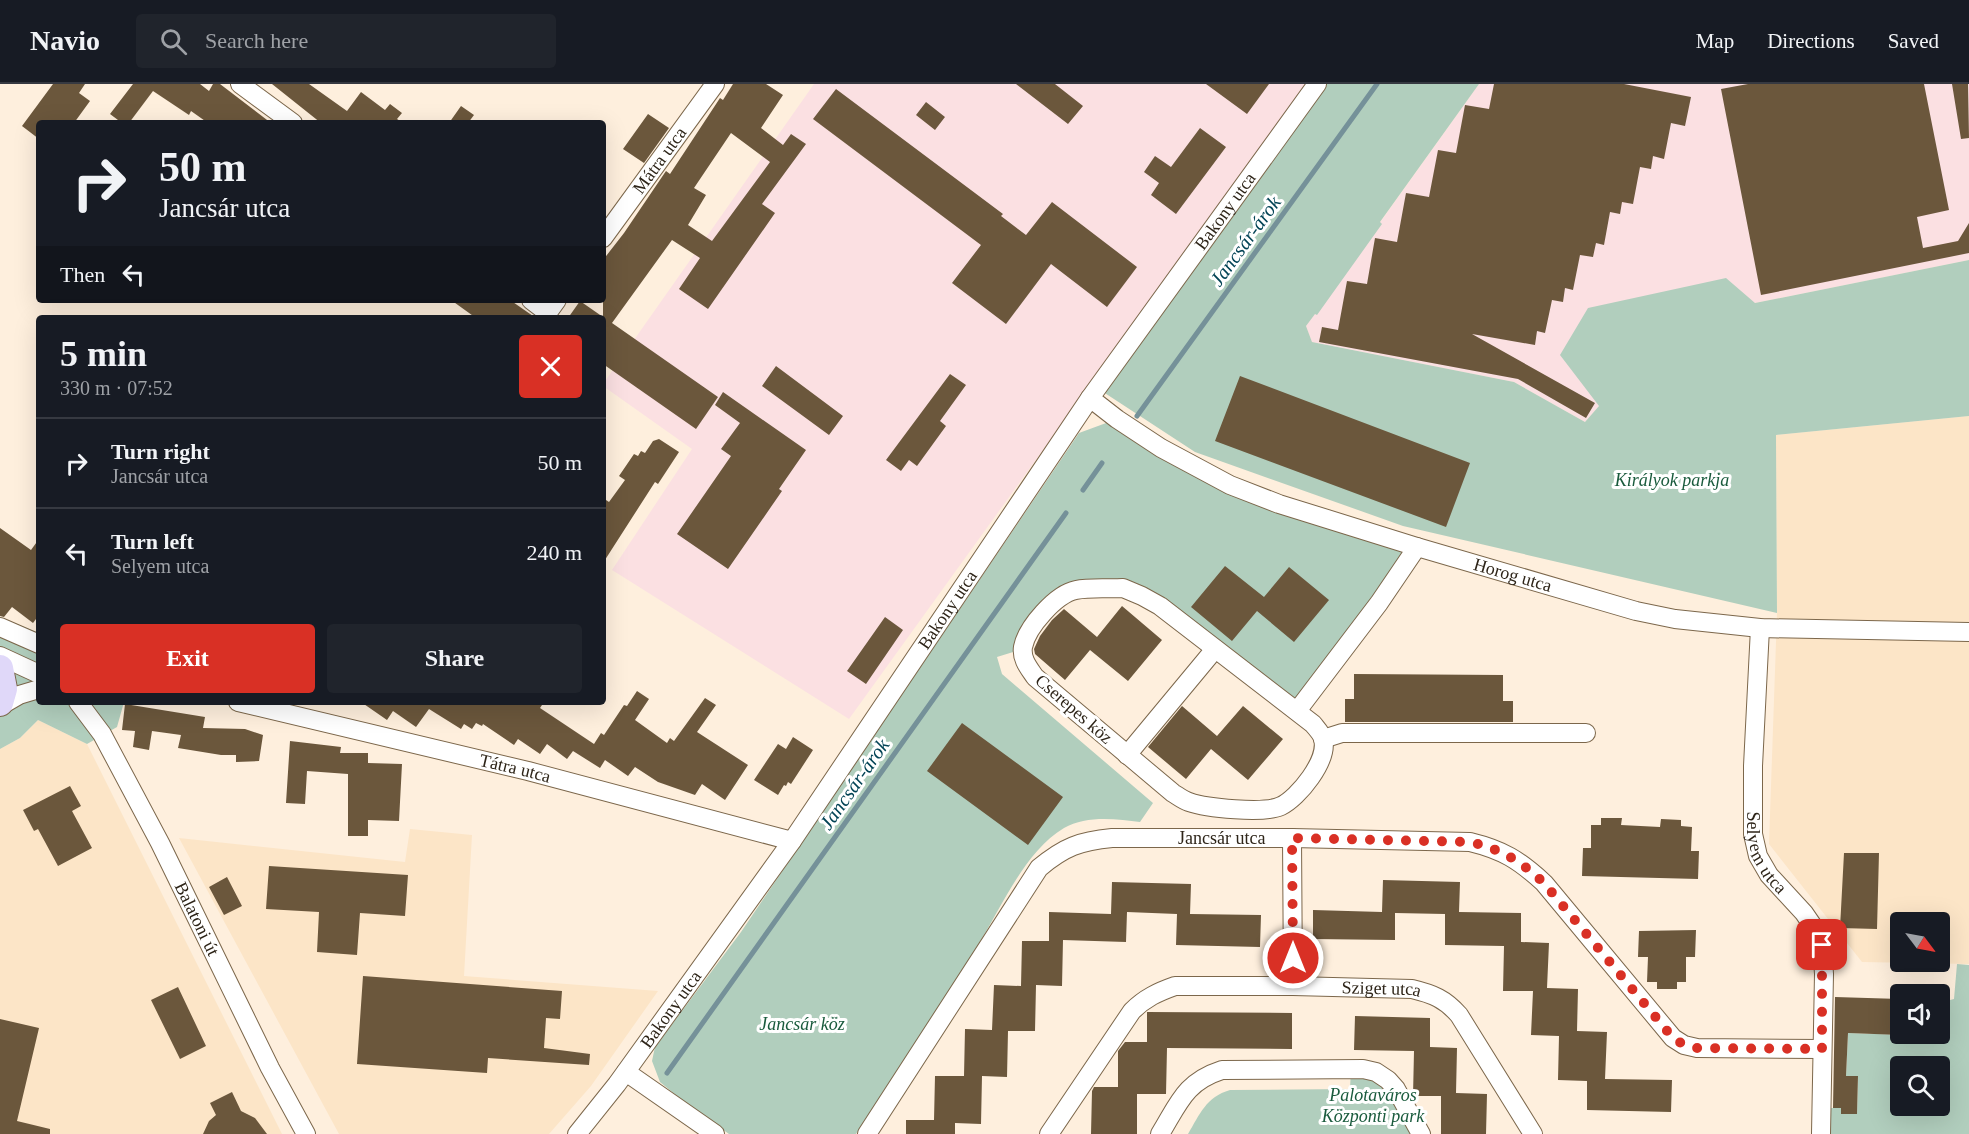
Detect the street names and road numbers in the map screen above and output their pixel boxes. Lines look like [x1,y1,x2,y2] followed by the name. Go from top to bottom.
[629,123,690,198] street label: Mátra utca
[1190,169,1260,254] street label: Bakony utca
[1471,554,1554,596] street label: Horog utca
[914,567,981,653] street label: Bakony utca
[1031,670,1117,748] street label: Cserepes köz
[478,750,553,787] street label: Tátra utca
[1743,812,1791,898] street label: Selyem utca
[1178,828,1265,848] street label: Jancsár utca
[171,879,224,959] street label: Balatoni út
[636,967,705,1052] street label: Bakony utca
[1341,977,1423,1001] street label: Sziget utca

